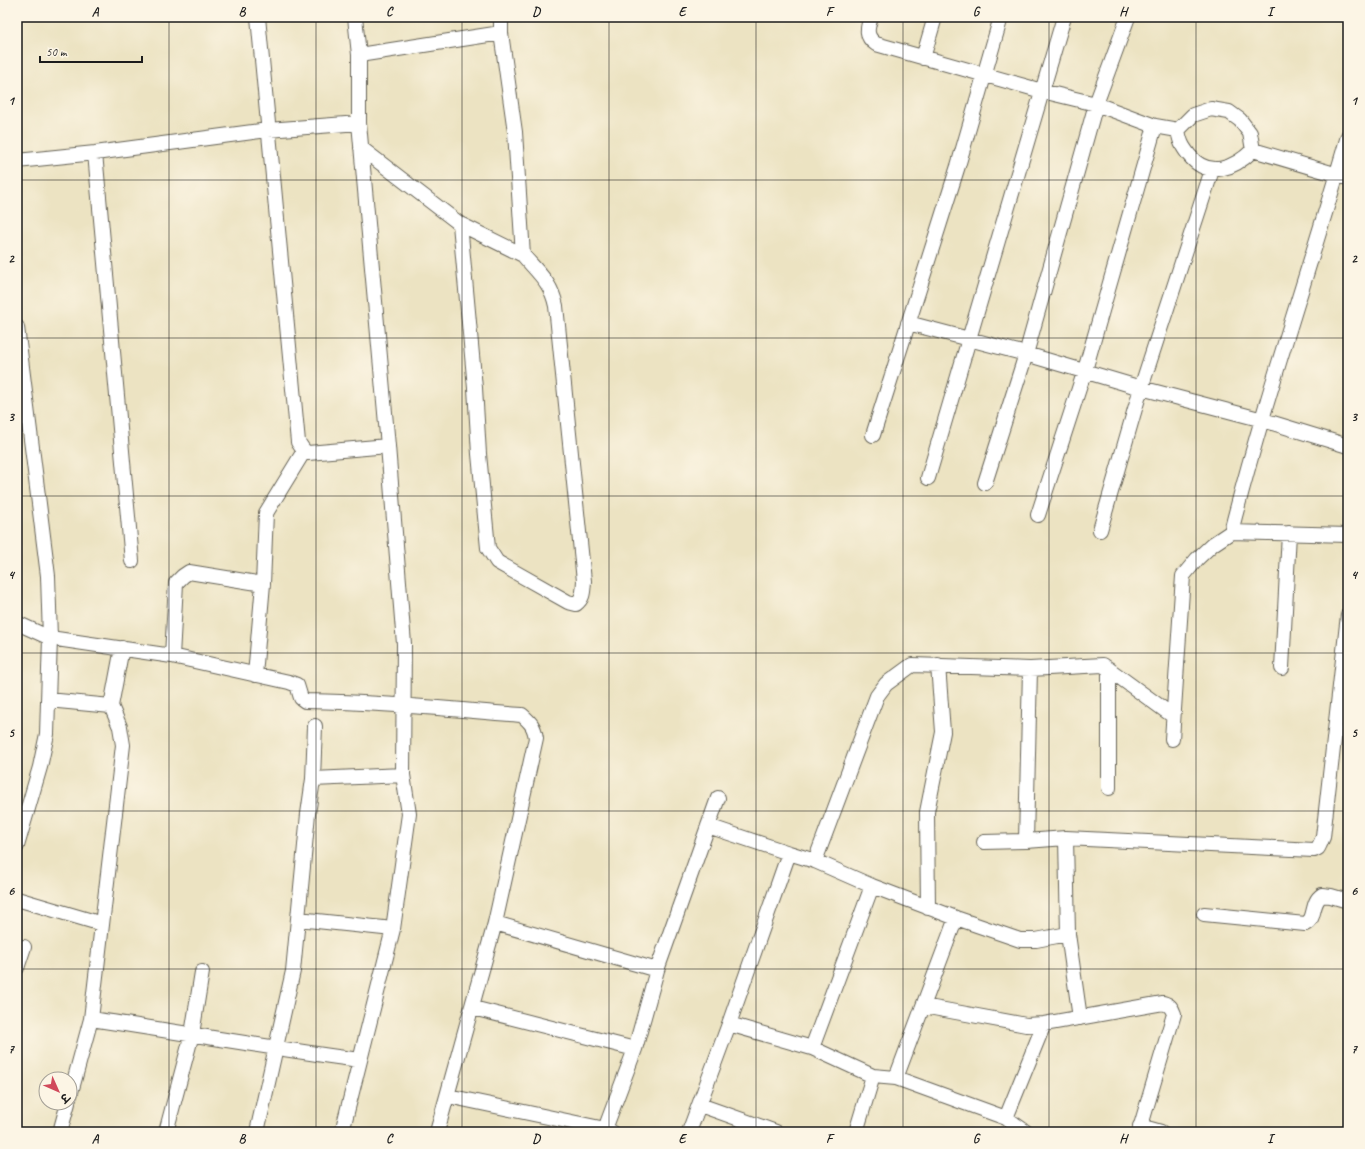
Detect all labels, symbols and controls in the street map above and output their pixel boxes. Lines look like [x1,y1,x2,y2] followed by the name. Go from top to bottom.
[92,4,100,20] text: A
[239,4,247,20] text: B
[386,4,394,20] text: C
[532,4,541,20] text: D
[679,4,688,20] text: E
[826,4,835,20] text: F
[973,4,981,20] text: G
[1119,4,1129,20] text: H
[1267,4,1276,20] text: I
[40,38,142,64] scale bar
[46,44,68,60] text: 50 m
[8,93,16,109] text: 1
[1351,93,1359,109] text: 1
[8,251,15,267] text: 2
[1351,251,1358,267] text: 2
[8,409,15,425] text: 3
[1351,409,1358,425] text: 3
[8,567,16,583] text: 4
[1351,567,1359,583] text: 4
[8,725,15,741] text: 5
[1351,725,1358,741] text: 5
[8,883,15,899] text: 6
[1351,883,1358,899] text: 6
[8,1041,15,1057] text: 7
[1351,1041,1358,1057] text: 7
[38,1071,78,1111] north arrow
[56,1090,73,1107] text: उ
[92,1131,100,1147] text: A
[239,1131,247,1147] text: B
[386,1131,394,1147] text: C
[532,1131,541,1147] text: D
[679,1131,688,1147] text: E
[826,1131,835,1147] text: F
[973,1131,981,1147] text: G
[1119,1131,1129,1147] text: H
[1267,1131,1276,1147] text: I

